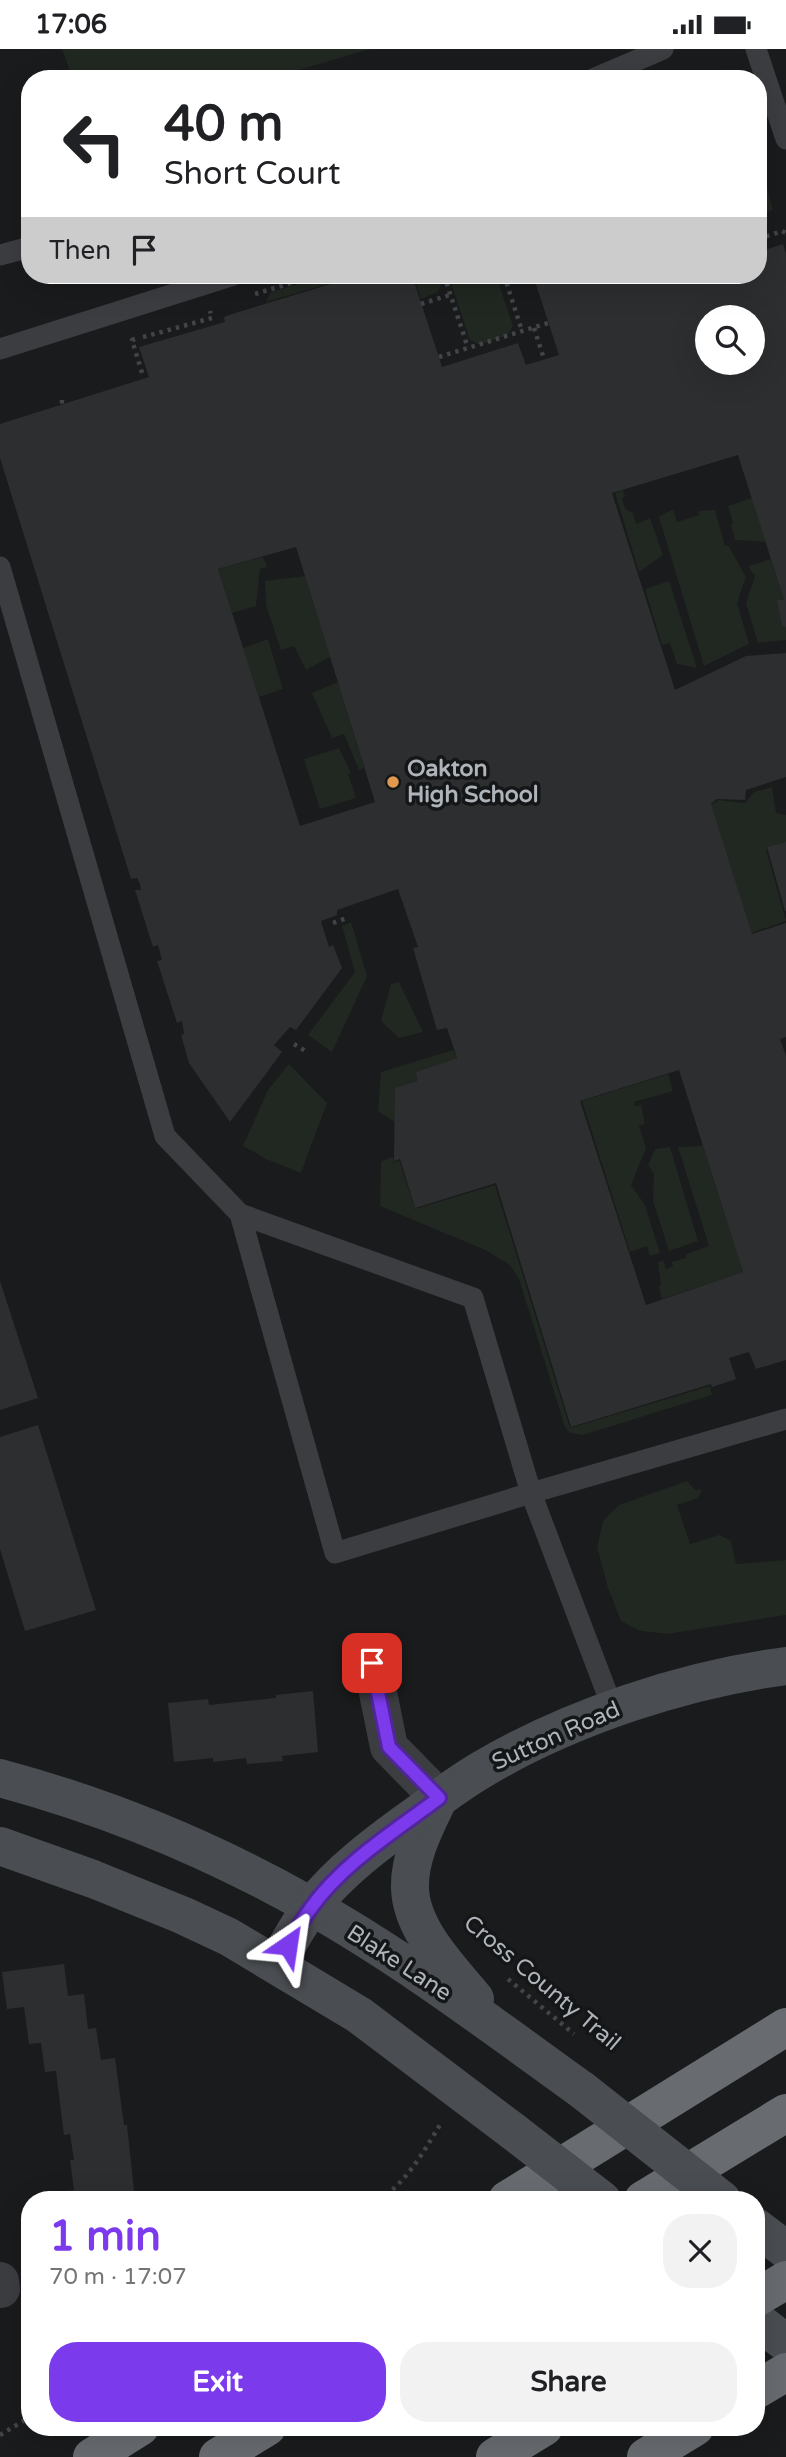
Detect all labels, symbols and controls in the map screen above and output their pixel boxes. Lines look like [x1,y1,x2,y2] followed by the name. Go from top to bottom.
[35,9,107,40] text: 17:06
[164,95,283,154] text: 40 m
[49,98,140,189] icon: left
[164,155,340,193] text: Short Court
[125,231,163,269] icon: arrive
[49,235,111,266] text: Then
[695,305,765,375] map controls
[695,305,765,375] button: search
[407,755,539,809] place label: Oakton High School
[385,774,401,790] marker: Oakton High School
[342,1633,402,1693] pin
[353,1644,391,1682] icon: arrive
[488,1695,624,1777] street label: Sutton Road
[251,1908,325,1982] position arrow
[458,1909,626,2057] street label: Cross County Trail
[341,1919,457,2007] street label: Blake Lane
[49,2211,161,2262] text: 1 min
[663,2214,737,2288] button: close
[49,2263,187,2291] text: 70 m · 17:07
[49,2342,386,2422] button: Exit
[400,2342,737,2422] button: Share

